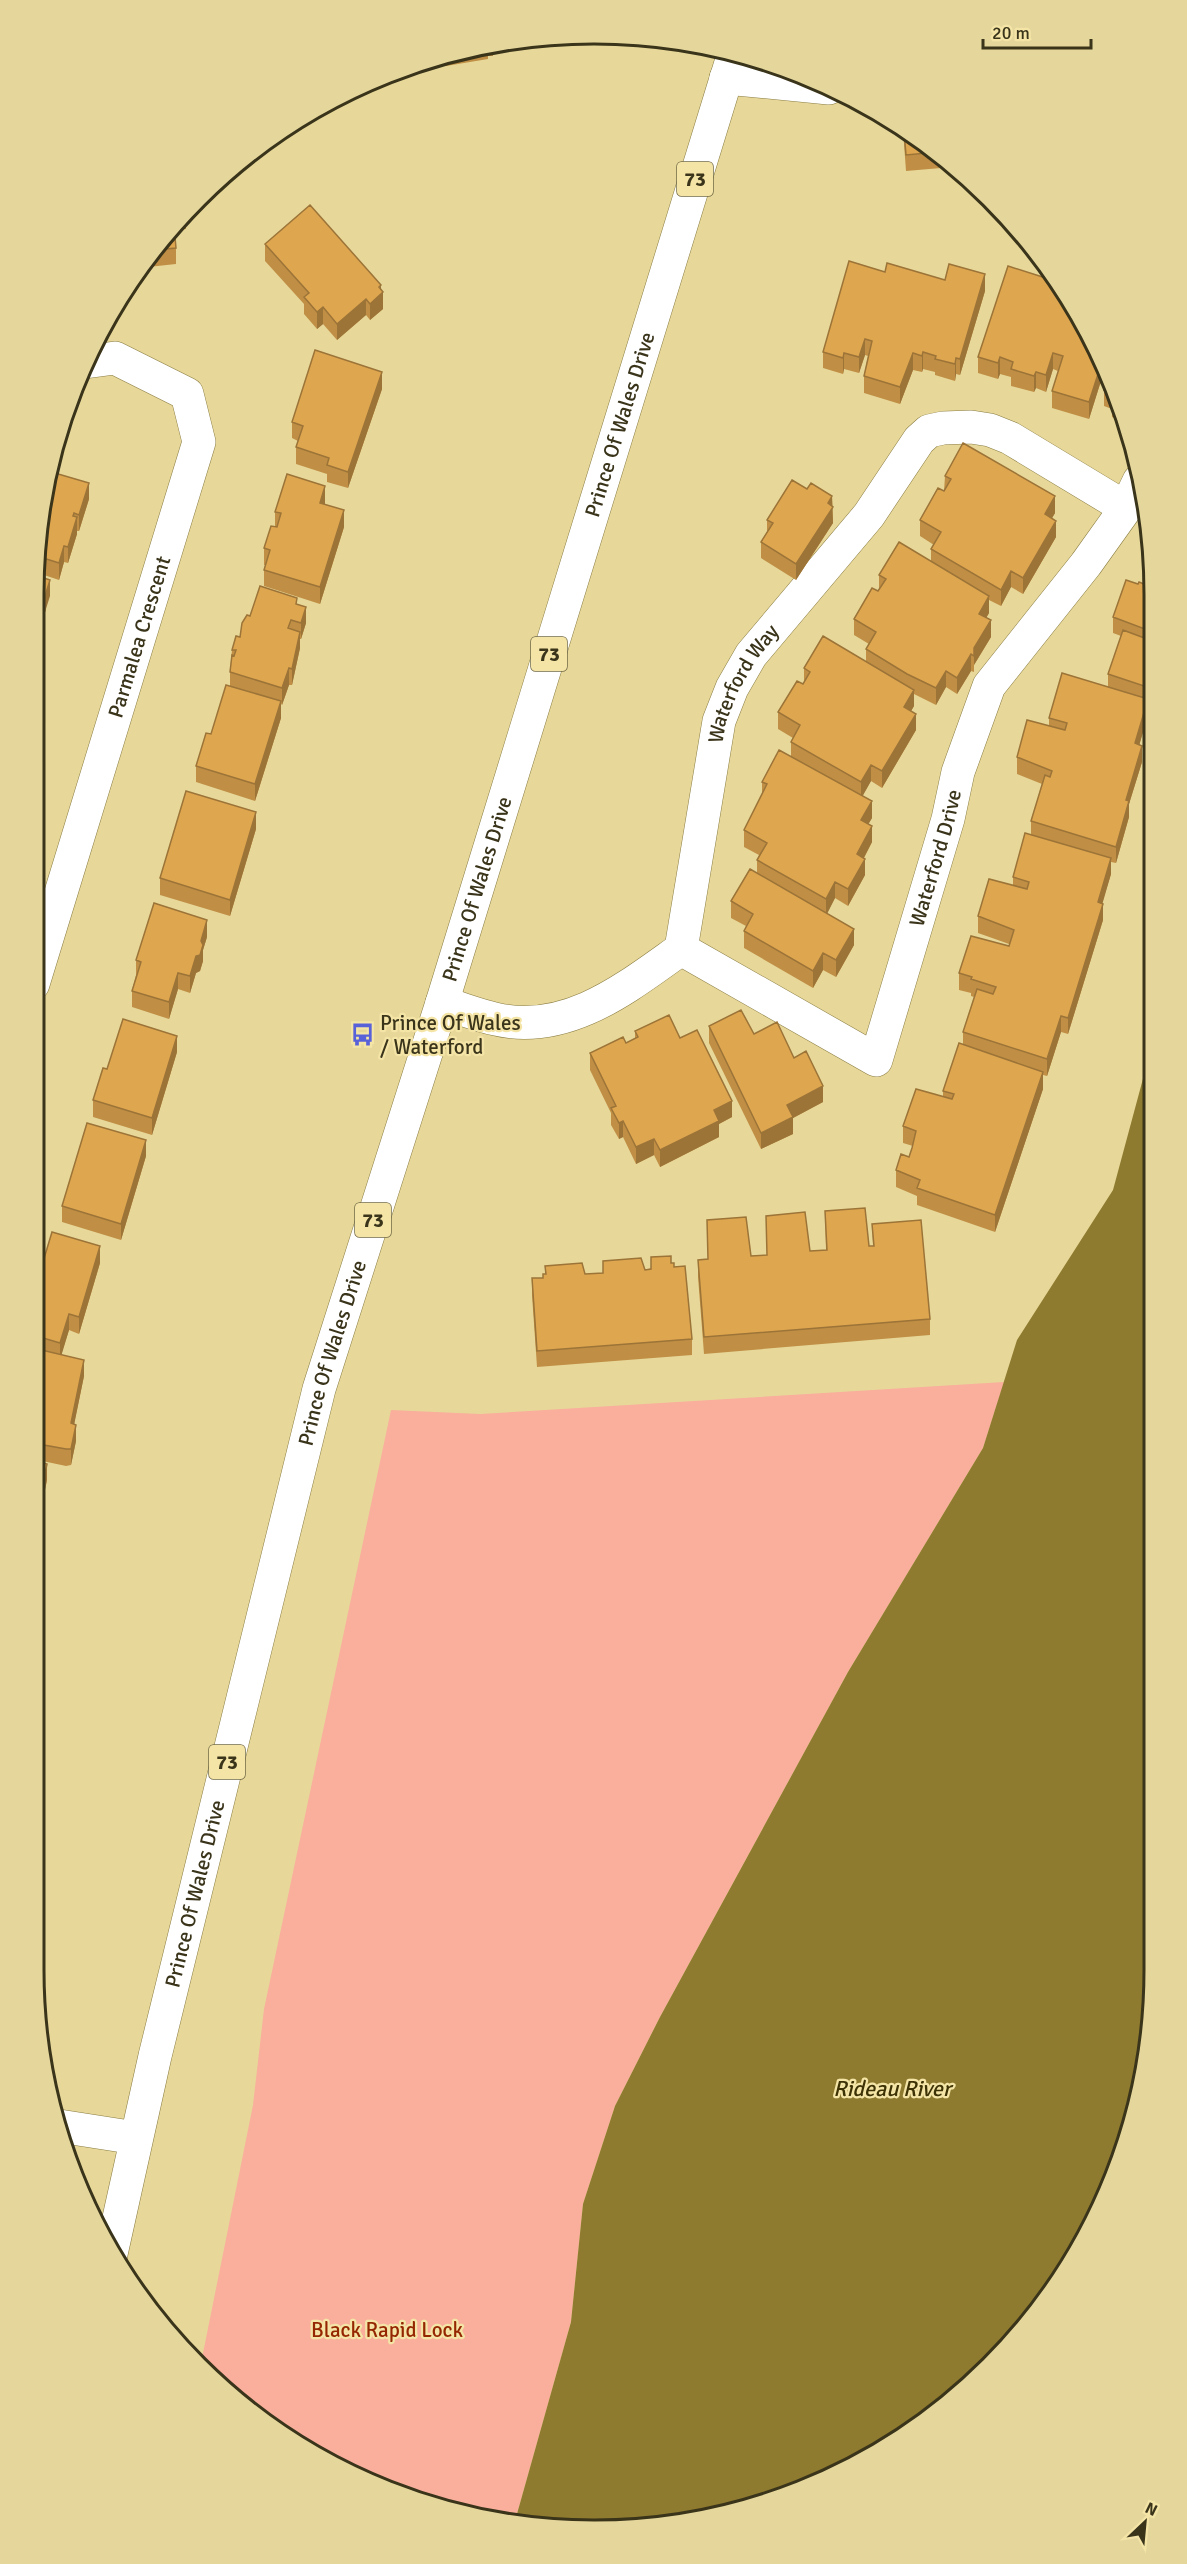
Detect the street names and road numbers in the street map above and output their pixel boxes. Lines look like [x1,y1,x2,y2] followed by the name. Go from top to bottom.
[677,162,713,196] road number: 73
[579,329,660,520] street label: Prince Of Wales Drive
[102,553,176,721] street label: Parmalea Crescent
[703,619,784,745] street label: Waterford Way
[531,637,567,671] road number: 73
[904,787,967,930] street label: Waterford Drive
[436,793,518,985] street label: Prince Of Wales Drive
[355,1203,391,1237] road number: 73
[293,1257,372,1448] street label: Prince Of Wales Drive
[209,1745,245,1779] road number: 73
[159,1797,231,1990] street label: Prince Of Wales Drive

